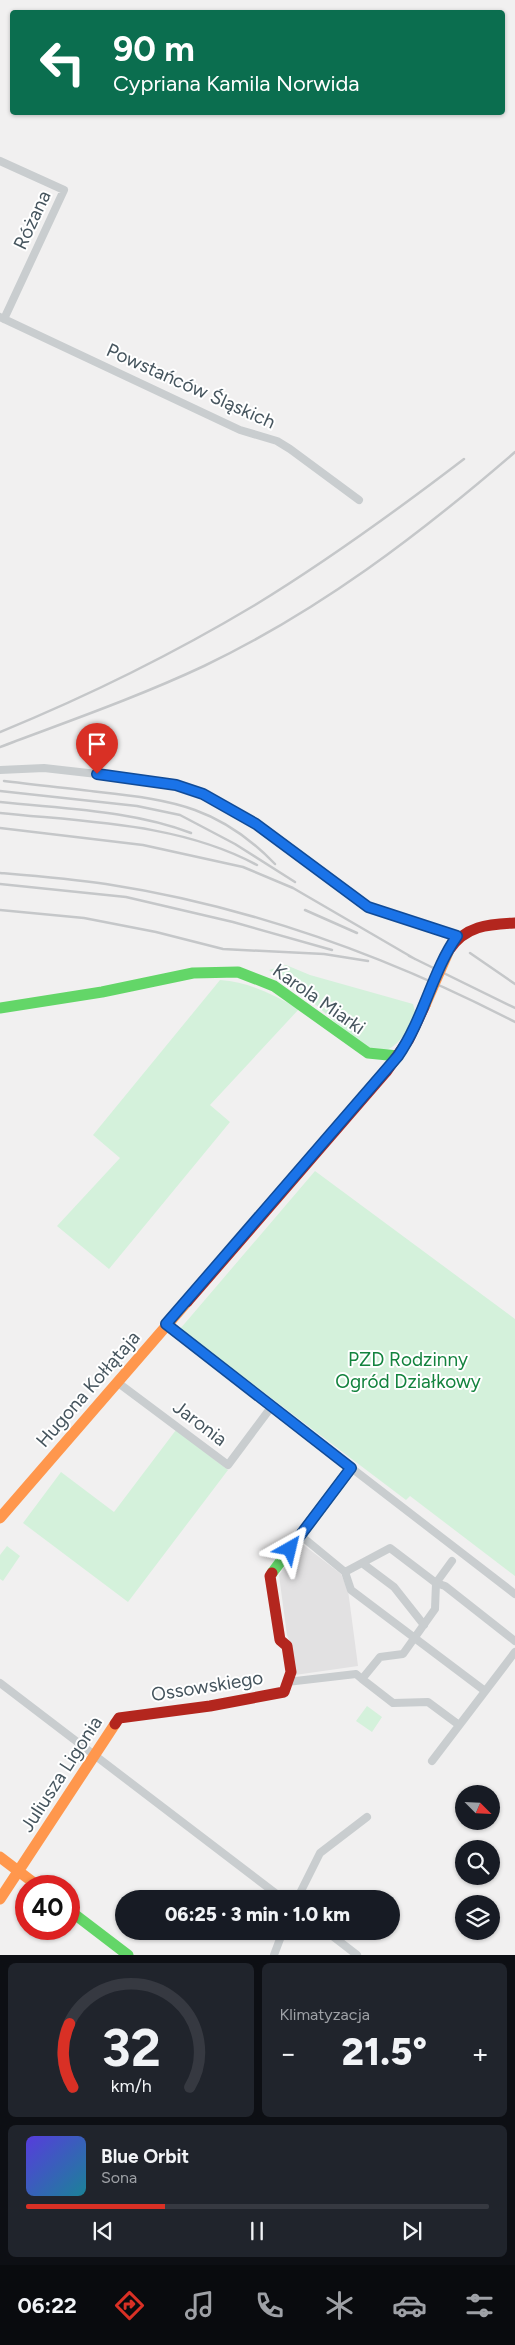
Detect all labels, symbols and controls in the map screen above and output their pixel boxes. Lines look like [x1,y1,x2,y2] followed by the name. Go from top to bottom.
[113,28,195,70] text: 90 m
[30,30,95,95] icon: left
[113,70,360,97] text: Cypriana Kamila Norwida
[8,187,56,253] street label: Różana
[103,338,279,434] street label: Powstańców Śląskich
[76,723,118,774] pin
[83,730,111,758] icon: arrive
[268,959,370,1039] street label: Karola Miarki
[31,1326,145,1452] street label: Hugona Kołłątaja
[335,1348,481,1393] park label: PZD Rodzinny Ogród Działkowy
[168,1395,232,1451] street label: Jaronia
[263,1522,315,1574] position arrow
[149,1666,265,1706] street label: Ossowskiego
[15,1712,107,1836] street label: Juliusza Ligonia
[455,1785,500,1830] north arrow
[455,1785,500,1940] map controls
[455,1840,500,1885] button: search
[15,1875,80,1940] speed limit sign: 40
[455,1895,500,1940] button: layers
[165,1903,350,1926] text: 06:25 · 3 min · 1.0 km
[280,2005,370,2024] text: Klimatyzacja
[101,2017,160,2079] text: 32
[342,2029,427,2075] text: 21.5°
[280,2036,297,2070] text: −
[472,2036,489,2070] text: +
[110,2075,151,2096] text: km/h
[101,2145,189,2168] text: Blue Orbit
[101,2168,137,2187] text: Sona
[89,2217,117,2245] icon: previous
[243,2217,271,2245] icon: pause
[398,2217,426,2245] icon: next
[112,2288,147,2323] icon: directions
[182,2288,217,2323] icon: music
[252,2288,287,2323] icon: phone
[322,2288,357,2323] icon: climate
[392,2288,427,2323] icon: car
[462,2288,497,2323] icon: filters
[18,2292,77,2319] text: 06:22

